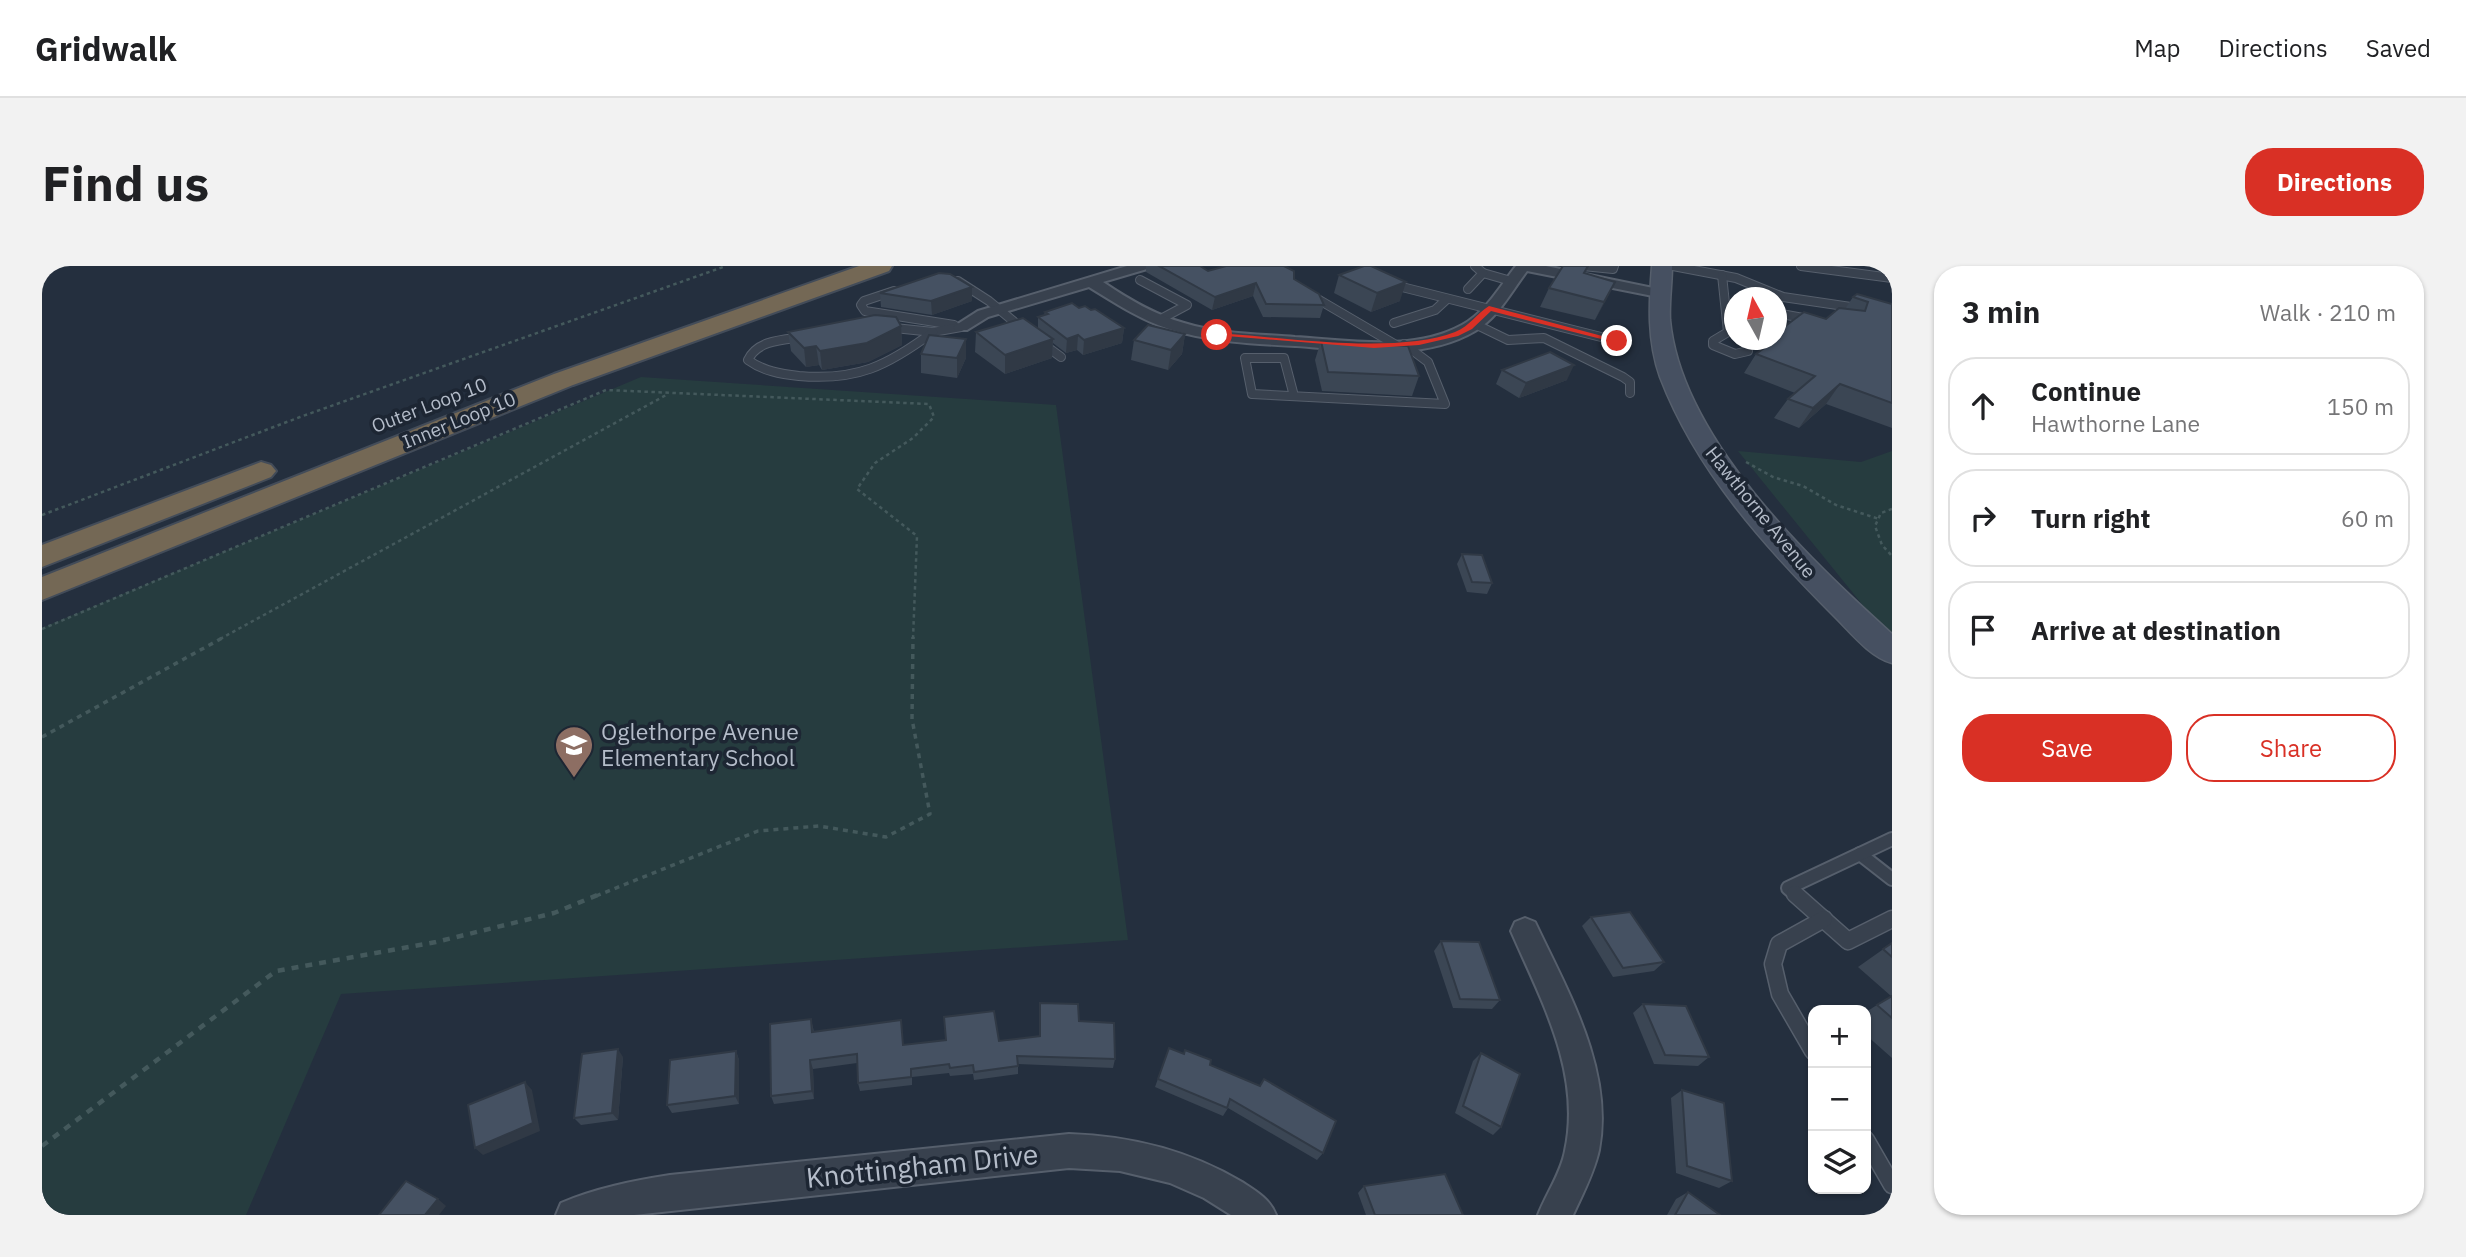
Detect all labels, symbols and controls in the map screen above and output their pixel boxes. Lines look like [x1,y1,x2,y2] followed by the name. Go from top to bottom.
[35,27,177,70] text: Gridwalk
[2134,32,2180,64] text: Map
[2218,32,2328,64] text: Directions
[2366,32,2431,64] text: Saved
[2245,148,2424,216] button: Directions
[42,151,209,214] text: Find us
[1724,287,1787,350] north arrow
[1962,292,2040,331] text: 3 min
[2260,297,2396,327] text: Walk · 210 m
[1201,319,1232,350] route start
[1601,325,1632,356] route end
[368,372,490,438] street label: Outer Loop 10
[2031,374,2141,408] text: Continue
[399,386,519,454] street label: Inner Loop 10
[1964,387,2002,425] icon: ahead
[2327,391,2394,421] text: 150 m
[2031,408,2200,438] text: Hawthorne Lane
[1701,441,1821,583] street label: Hawthorne Avenue
[1964,499,2002,537] icon: right
[2031,501,2150,535] text: Turn right
[2341,503,2394,533] text: 60 m
[1964,611,2002,649] icon: arrive
[2031,613,2281,647] text: Arrive at destination
[1962,714,2172,782] button: Save
[2186,714,2396,782] button: Share
[601,716,799,772] place label: Oglethorpe Avenue Elementary School
[553,724,595,779] school or university icon: Oglethorpe Avenue Elementary School
[1808,1005,1871,1194] map controls
[1808,1005,1871,1068] button: +
[1808,1068,1871,1131] button: −
[1808,1131,1871,1194] button: layers
[804,1135,1040,1196] street label: Knottingham Drive

